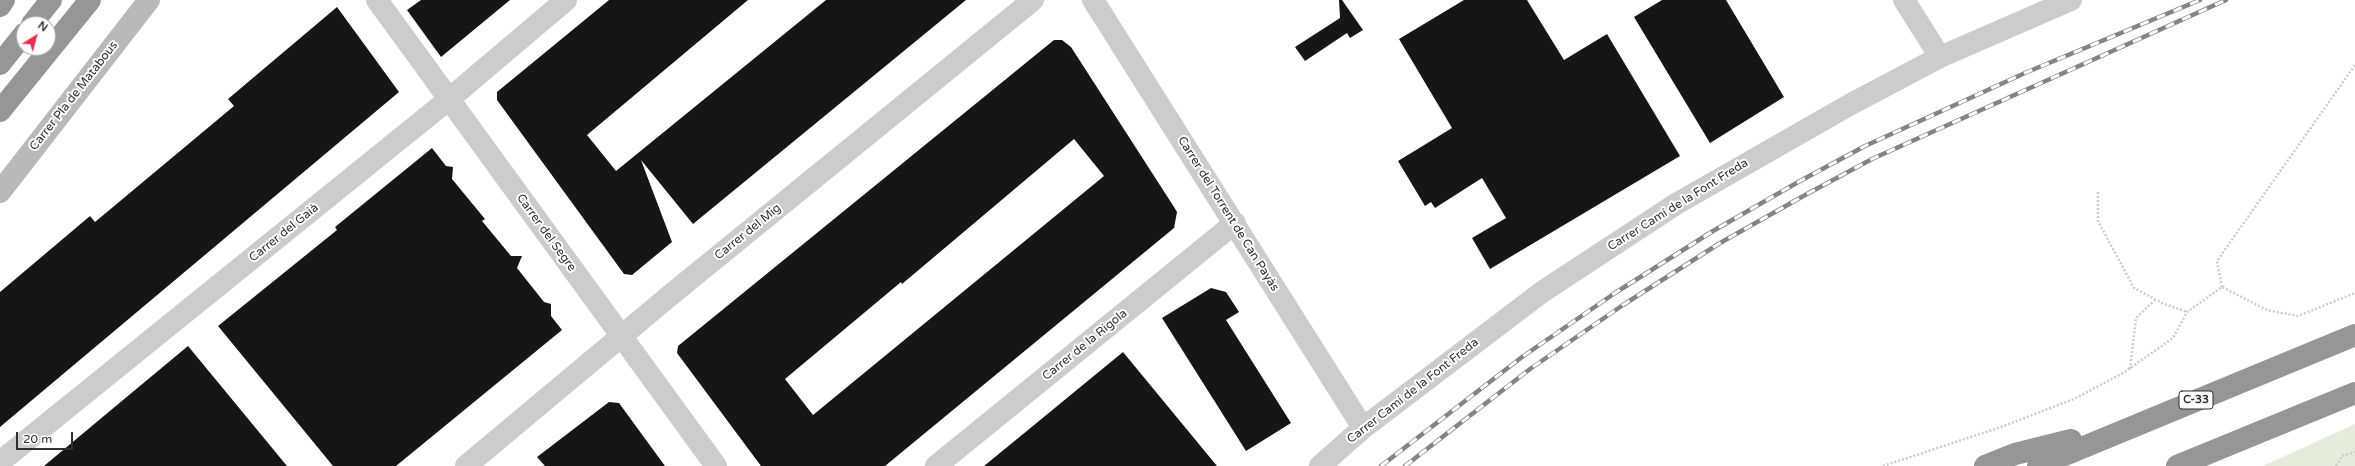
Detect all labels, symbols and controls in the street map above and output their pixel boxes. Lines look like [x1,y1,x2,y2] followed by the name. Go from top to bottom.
[16,16,56,56] north arrow
[35,19,50,35] text: N
[27,39,121,153] street label: Carrer Pla de Matabous
[1174,134,1282,294] street label: Carrer del Torrent de Can Payàs
[1605,156,1751,254] street label: Carrer Camí de la Font Freda
[513,192,579,274] street label: Carrer del Segre
[247,201,321,265] street label: Carrer del Gaià
[712,201,784,263] street label: Carrer del Mig
[1040,306,1130,384] street label: Carrer de la Rigola
[1344,335,1482,447] street label: Carrer Camí de la Font Freda
[2179,391,2213,409] road number: C-33
[18,424,75,450] scale bar
[23,432,52,446] text: 20 m

